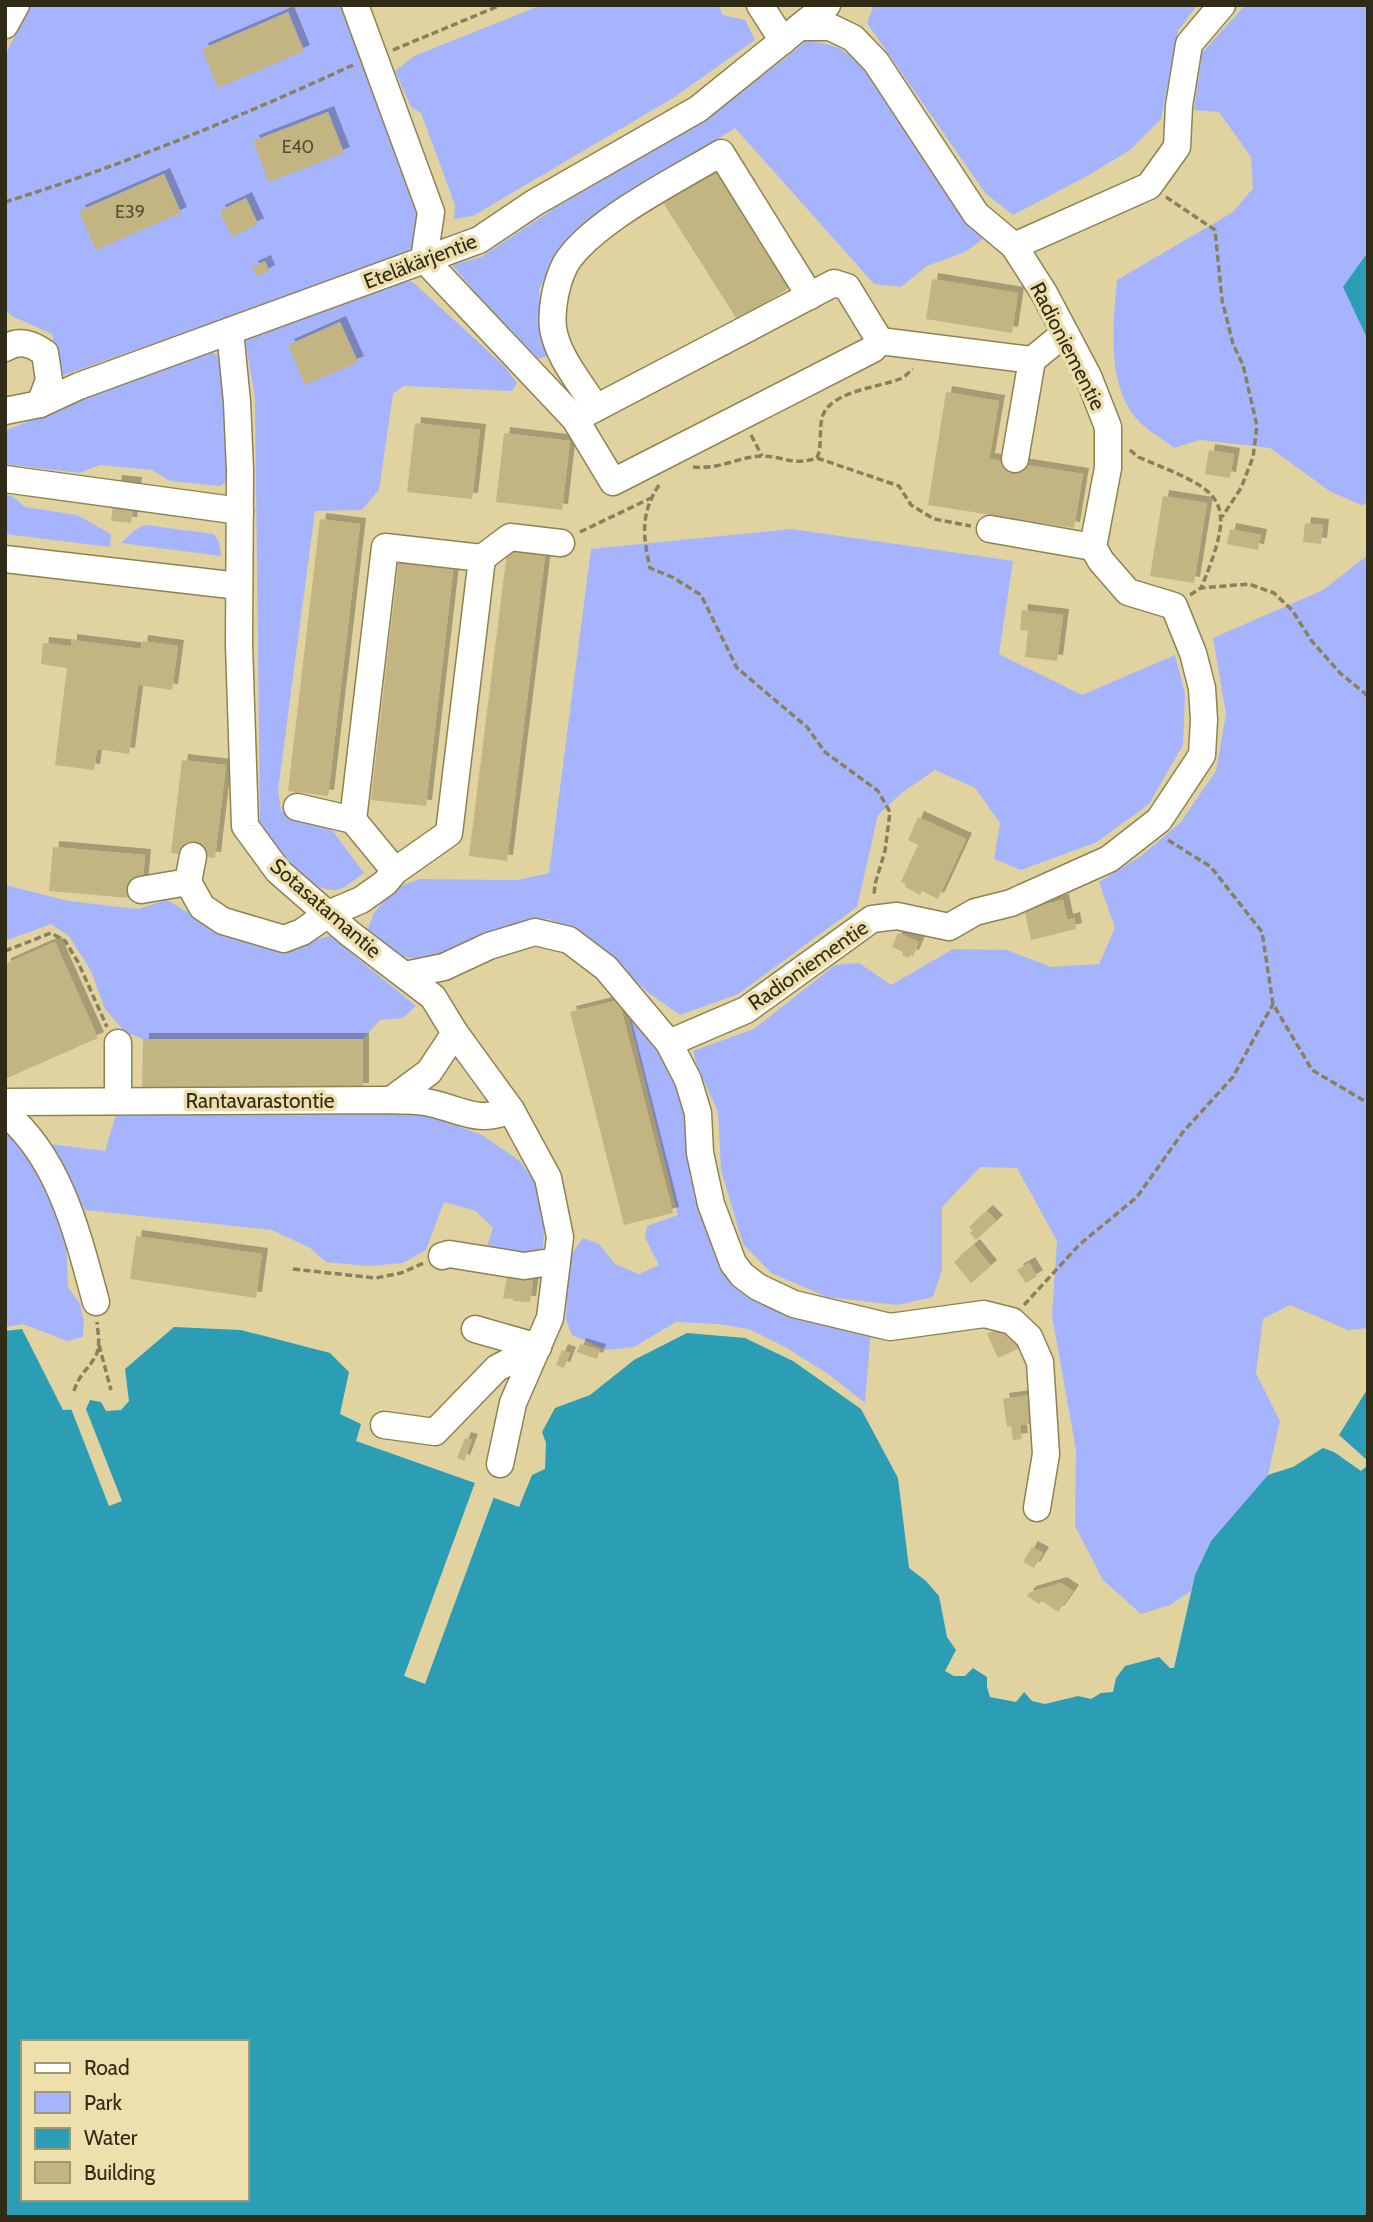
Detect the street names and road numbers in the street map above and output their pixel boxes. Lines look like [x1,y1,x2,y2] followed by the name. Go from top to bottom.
[360,228,481,295] street label: Eteläkärjentie
[1025,278,1111,414] street label: Radioniementie
[265,853,387,963] street label: Sotasatamantie
[743,914,873,1015] street label: Radioniementie
[186,1088,335,1113] street label: Rantavarastontie

